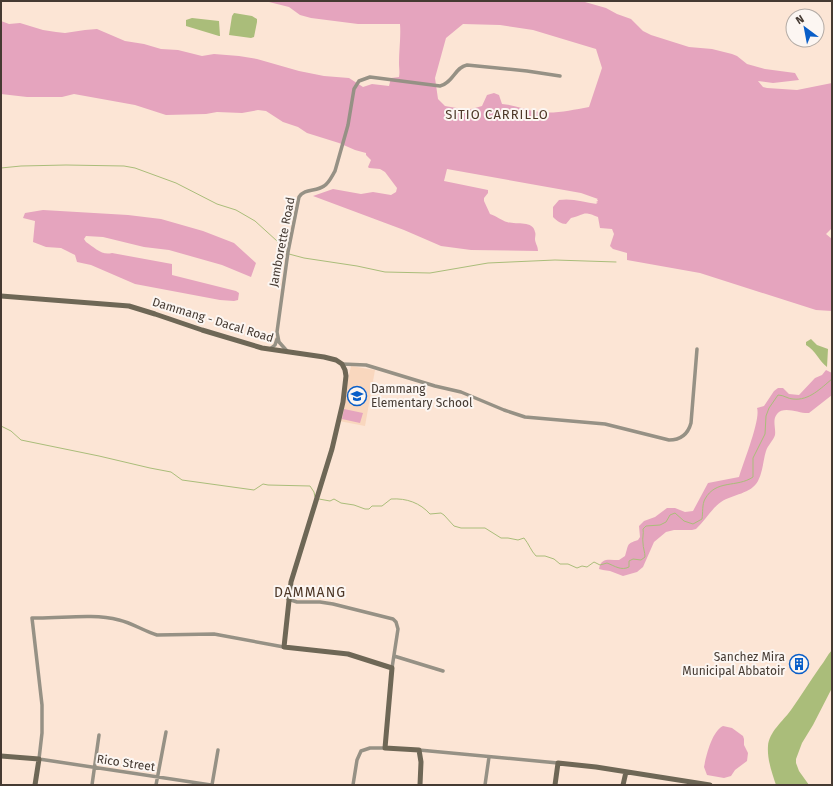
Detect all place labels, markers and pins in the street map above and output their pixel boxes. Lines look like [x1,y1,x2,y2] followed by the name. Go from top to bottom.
[371,382,473,410] place label: Dammang Elementary School
[346,385,368,407] school or university icon: Dammang Elementary School
[682,650,785,678] place label: Sanchez Mira Municipal Abbatoir
[788,653,810,675] building icon: Sanchez Mira Municipal Abbatoir

